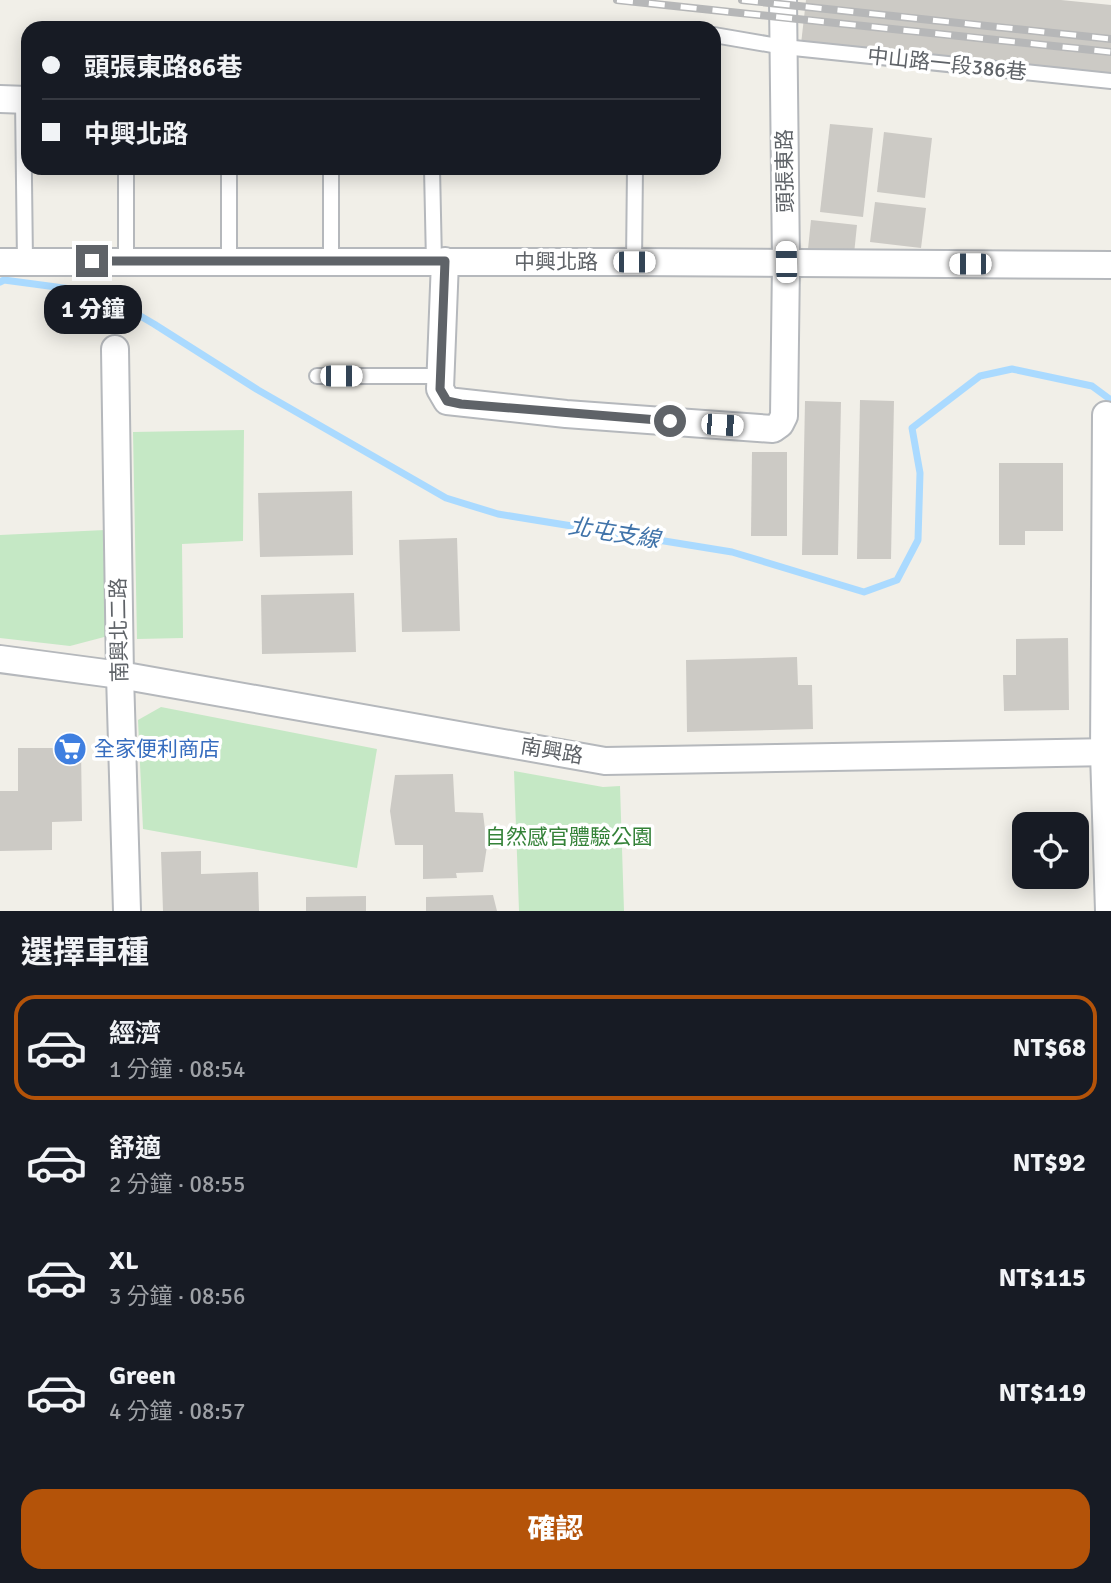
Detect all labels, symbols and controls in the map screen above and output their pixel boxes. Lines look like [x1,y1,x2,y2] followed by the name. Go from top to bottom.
[866,43,1028,85] street label: 中山路一段386巷
[84,52,242,84] text: 頭張東路86巷
[84,119,188,151] text: 中興北路
[771,129,799,213] street label: 頭張東路
[776,241,797,283] car
[76,245,108,277] route end
[514,249,598,275] street label: 中興北路
[614,252,656,273] car
[950,254,992,275] car
[43,286,141,334] callout: 1 分鐘
[61,295,125,324] text: 1 分鐘
[321,366,363,387] car
[654,405,686,437] route start
[701,413,744,437] car
[566,511,665,555] water label: 北屯支線
[105,577,133,683] street label: 南興北二路
[51,730,89,768] supermarket icon: 全家便利商店
[519,733,585,769] street label: 南興路
[94,736,220,762] place label: 全家便利商店
[1012,812,1089,889] map controls
[1012,812,1089,889] button: locate
[485,824,653,850] park label: 自然感官體驗公園
[21,933,149,972] text: 選擇車種
[25,1016,88,1079] icon: car
[109,1018,161,1050] text: 經濟
[1013,1032,1086,1064] text: NT$68
[109,1055,245,1084] text: 1 分鐘 · 08:54
[25,1131,88,1194] icon: car
[109,1133,161,1165] text: 舒適
[1013,1147,1086,1179] text: NT$92
[109,1170,245,1199] text: 2 分鐘 · 08:55
[109,1245,139,1277] text: XL
[25,1246,88,1309] icon: car
[999,1262,1086,1294] text: NT$115
[109,1282,245,1311] text: 3 分鐘 · 08:56
[109,1360,176,1392] text: Green
[25,1361,88,1424] icon: car
[999,1377,1086,1409] text: NT$119
[109,1397,245,1426] text: 4 分鐘 · 08:57
[21,1489,1090,1569] button: 確認

